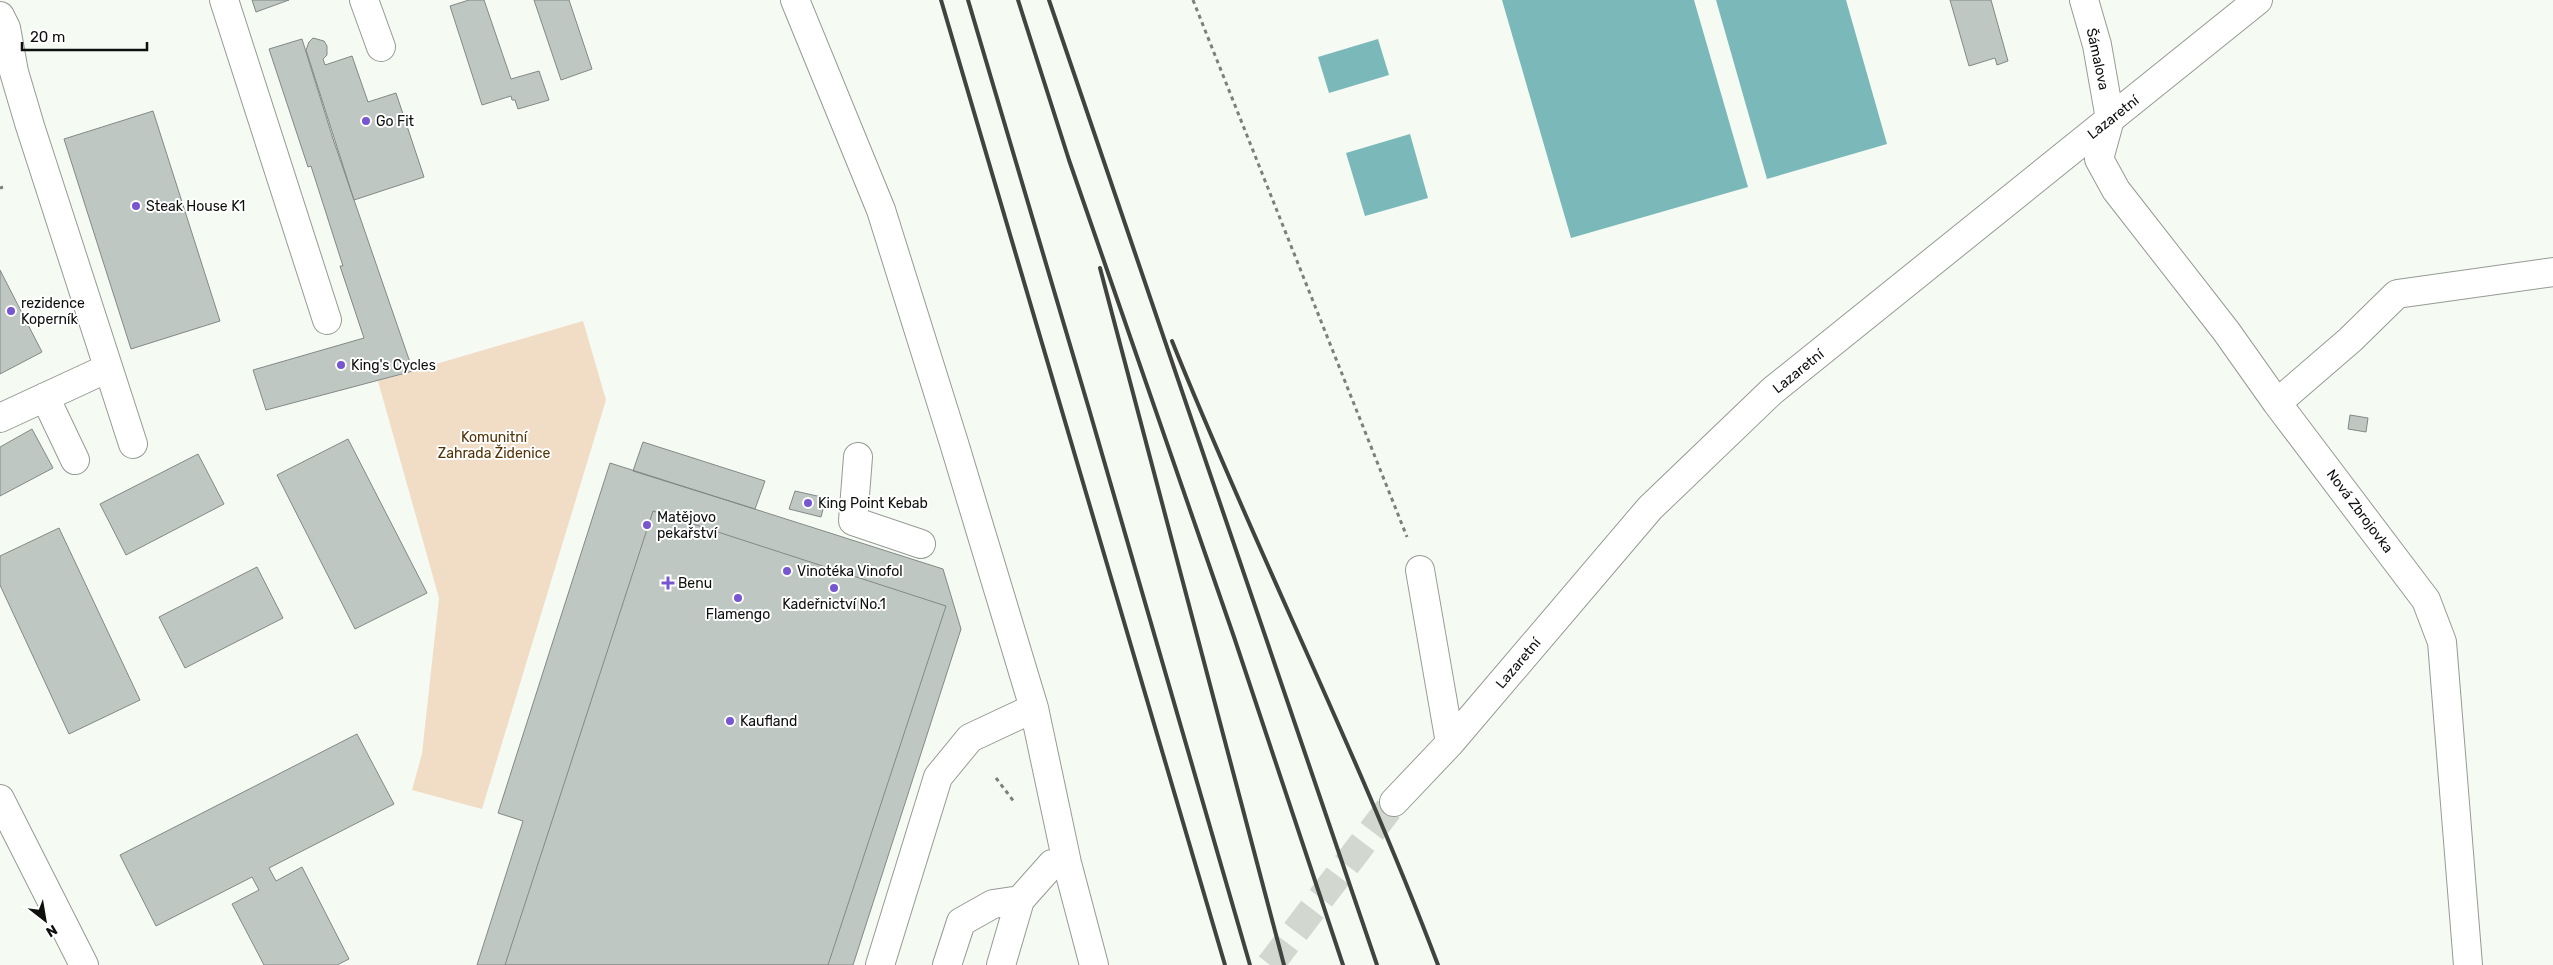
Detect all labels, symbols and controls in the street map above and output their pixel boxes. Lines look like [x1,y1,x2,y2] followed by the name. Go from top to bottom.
[22,20,148,52] scale bar
[2083,26,2113,92] street label: Šámalova
[30,28,65,46] text: 20 m
[2084,92,2143,143] street label: Lazaretní
[376,113,415,130] place label: Go Fit
[360,115,372,127] marker: Go Fit
[146,198,245,215] place label: Steak House K1
[130,200,142,212] marker: Steak House K1
[21,295,85,328] place label: rezidence Koperník
[5,305,17,317] marker: rezidence Koperník
[1769,345,1828,397] street label: Lazaretní
[351,357,436,374] place label: King's Cycles
[335,359,347,371] marker: King's Cycles
[438,429,550,462] park label: Komunitní Zahrada Židenice
[2323,466,2396,556] street label: Nová Zbrojovka
[818,495,928,512] place label: King Point Kebab
[802,497,814,509] marker: King Point Kebab
[657,509,718,542] place label: Matějovo pekařství
[641,519,653,531] marker: Matějovo pekařství
[797,563,903,580] place label: Vinotéka Vinofol
[781,565,793,577] marker: Vinotéka Vinofol
[678,575,712,592] place label: Benu
[662,577,674,589] marker: Benu
[828,582,840,594] marker: Kadeřnictví No.1
[732,592,744,604] marker: Flamengo
[782,596,886,613] place label: Kadeřnictví No.1
[706,606,770,623] place label: Flamengo
[1492,634,1545,692] street label: Lazaretní
[740,713,797,730] place label: Kaufland
[724,715,736,727] marker: Kaufland
[20,895,70,945] north arrow
[43,921,60,941] text: N

